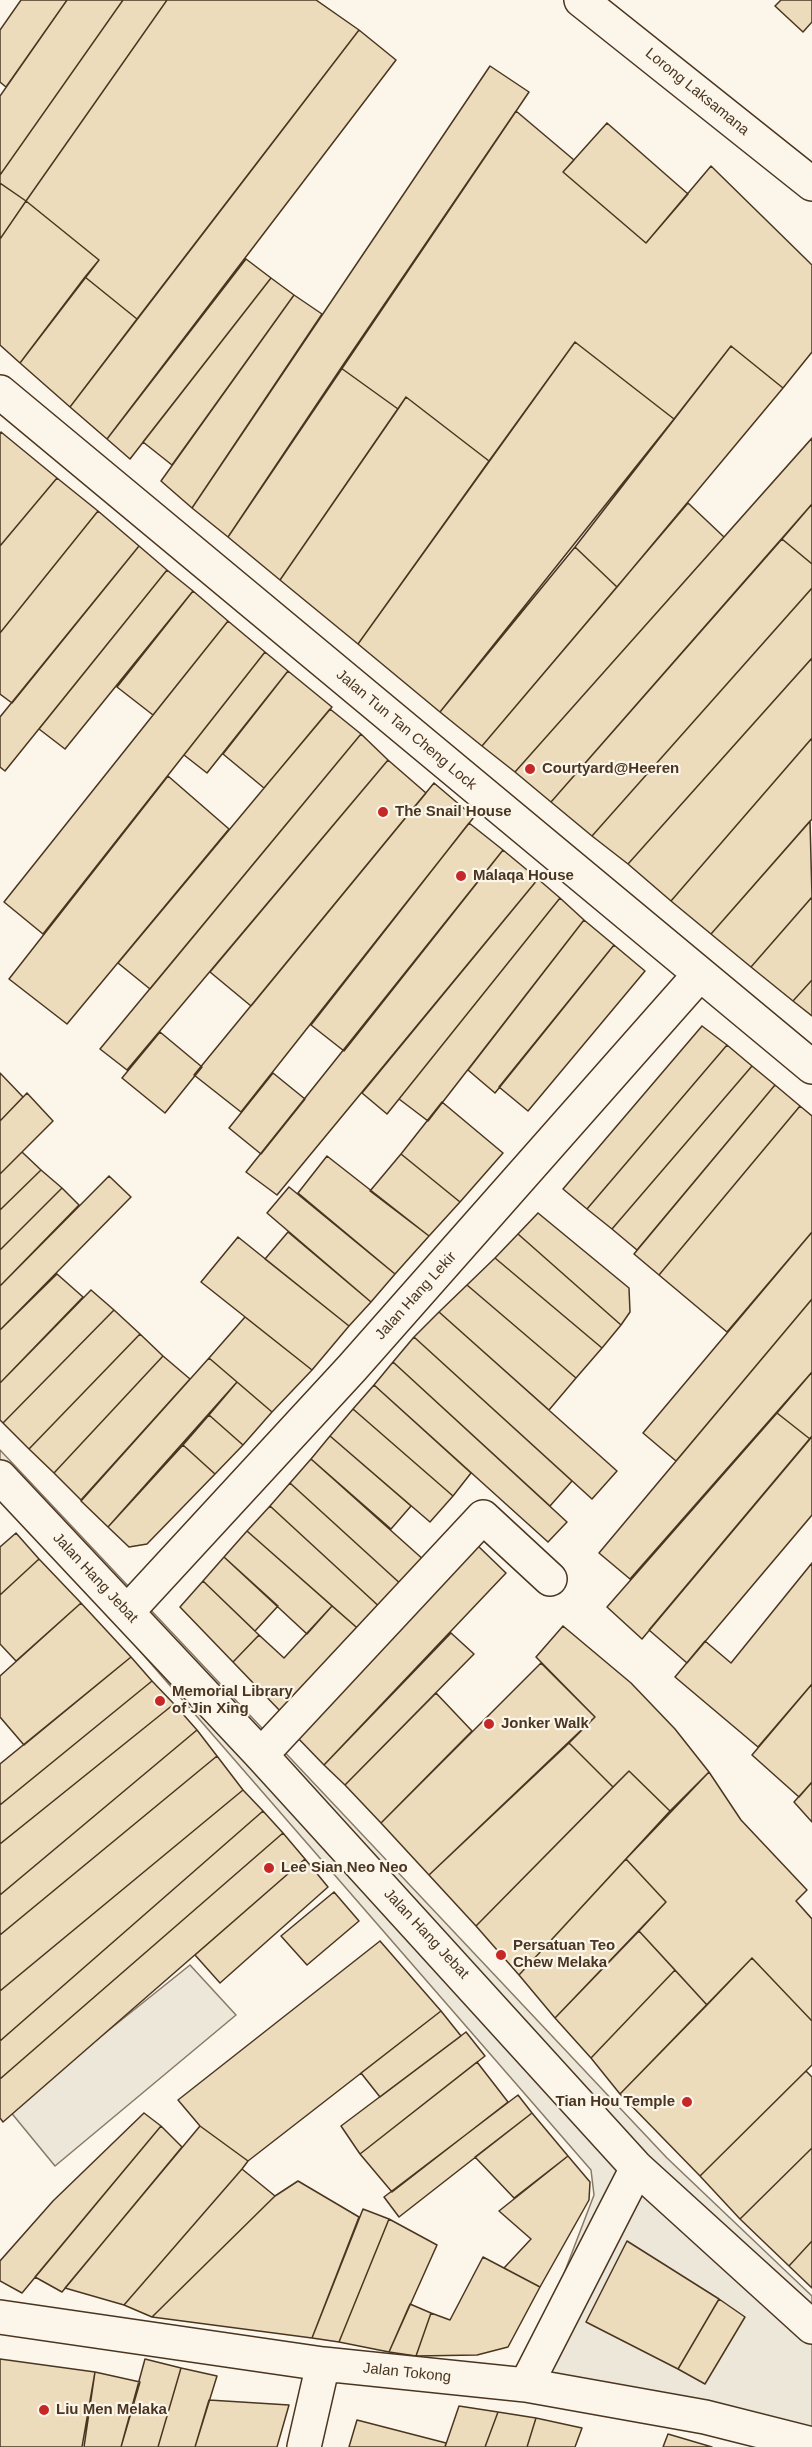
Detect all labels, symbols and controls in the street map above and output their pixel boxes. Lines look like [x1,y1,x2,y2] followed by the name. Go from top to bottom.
[641,45,753,139] street label: Lorong Laksamana
[332,666,480,794] street label: Jalan Tun Tan Cheng Lock
[542,760,679,778] place label: Courtyard@Heeren
[523,762,537,776] marker: Courtyard@Heeren
[395,803,512,821] place label: The Snail House
[376,805,390,819] marker: The Snail House
[473,867,574,885] place label: Malaqa House
[454,869,468,883] marker: Malaqa House
[372,1248,460,1344] street label: Jalan Hang Lekir
[49,1529,141,1627] street label: Jalan Hang Jebat
[172,1683,293,1718] place label: Memorial Library of Jin Xing
[153,1694,167,1708] marker: Memorial Library of Jin Xing
[501,1715,589,1733] place label: Jonker Walk
[482,1717,496,1731] marker: Jonker Walk
[281,1859,408,1877] place label: Lee Sian Neo Neo
[262,1861,276,1875] marker: Lee Sian Neo Neo
[380,1885,472,1983] street label: Jalan Hang Jebat
[513,1937,615,1972] place label: Persatuan Teo Chew Melaka
[494,1948,508,1962] marker: Persatuan Teo Chew Melaka
[556,2093,675,2111] place label: Tian Hou Temple
[680,2095,694,2109] marker: Tian Hou Temple
[362,2359,452,2387] street label: Jalan Tokong
[56,2401,167,2419] place label: Liu Men Melaka
[37,2403,51,2417] marker: Liu Men Melaka

